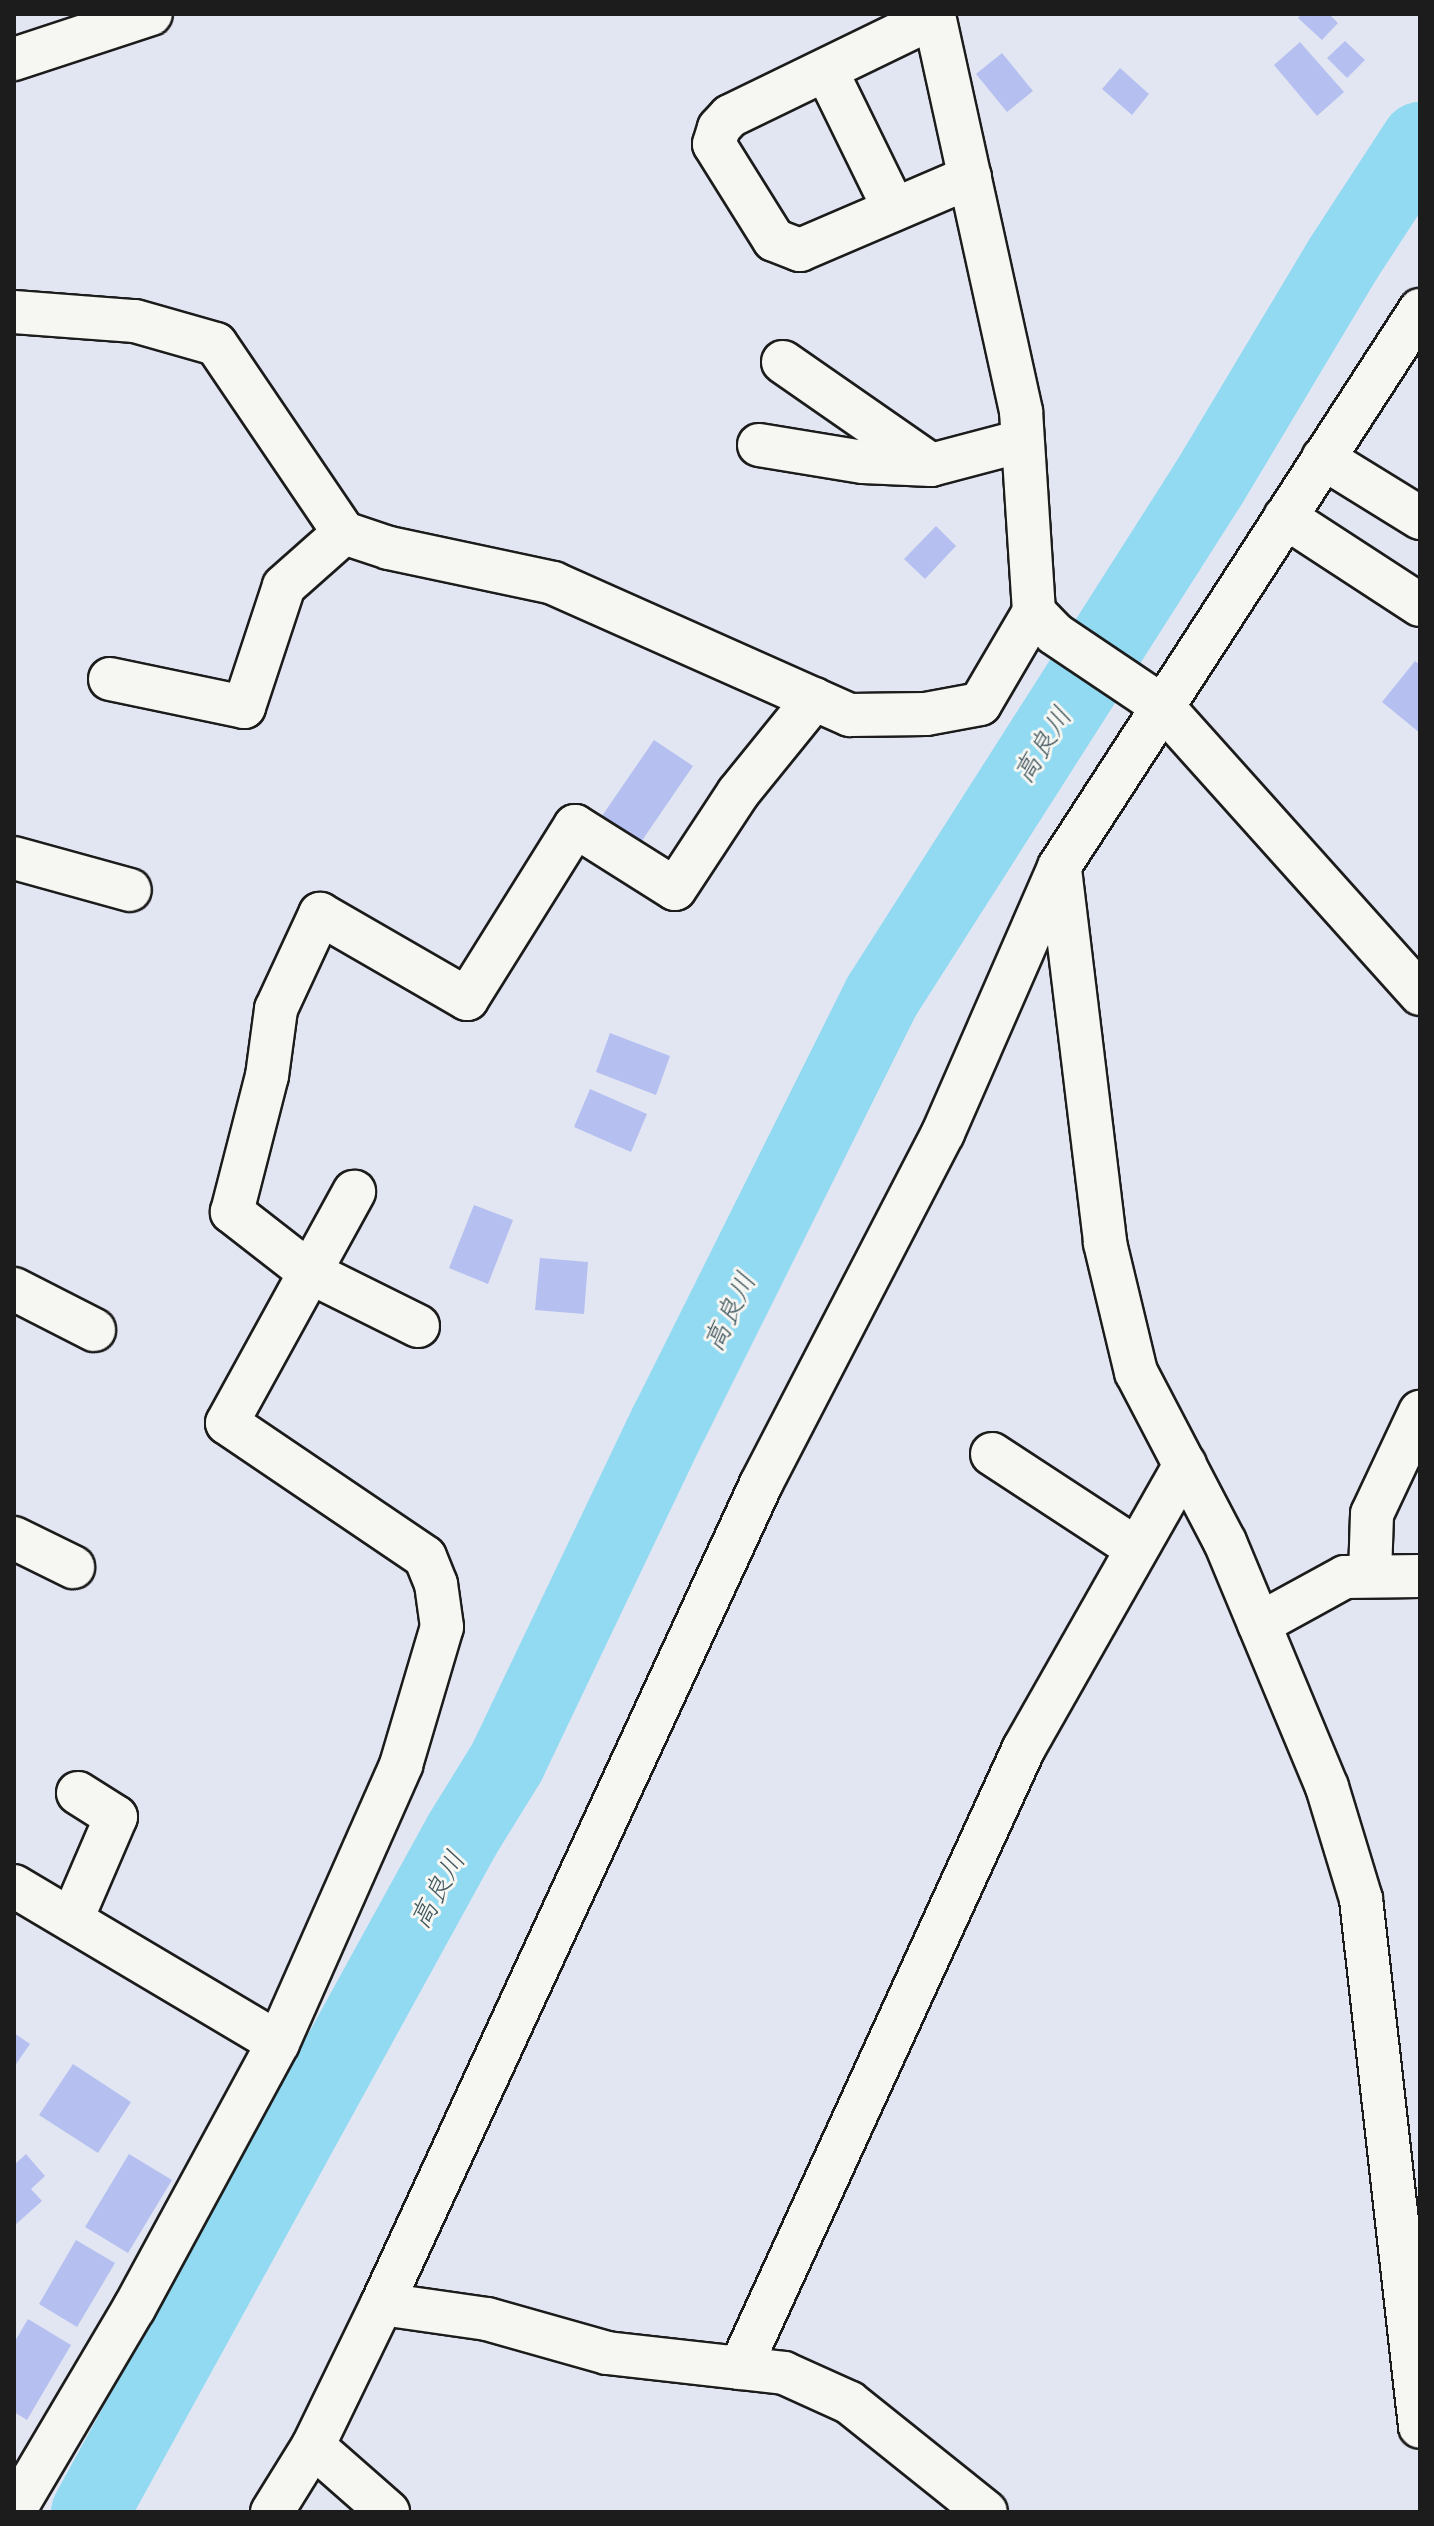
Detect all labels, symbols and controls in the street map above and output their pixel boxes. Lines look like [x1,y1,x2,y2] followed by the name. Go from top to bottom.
[1004,699,1078,789] water label: 高良川
[694,1266,762,1356] water label: 高良川
[401,1844,471,1934] water label: 高良川

